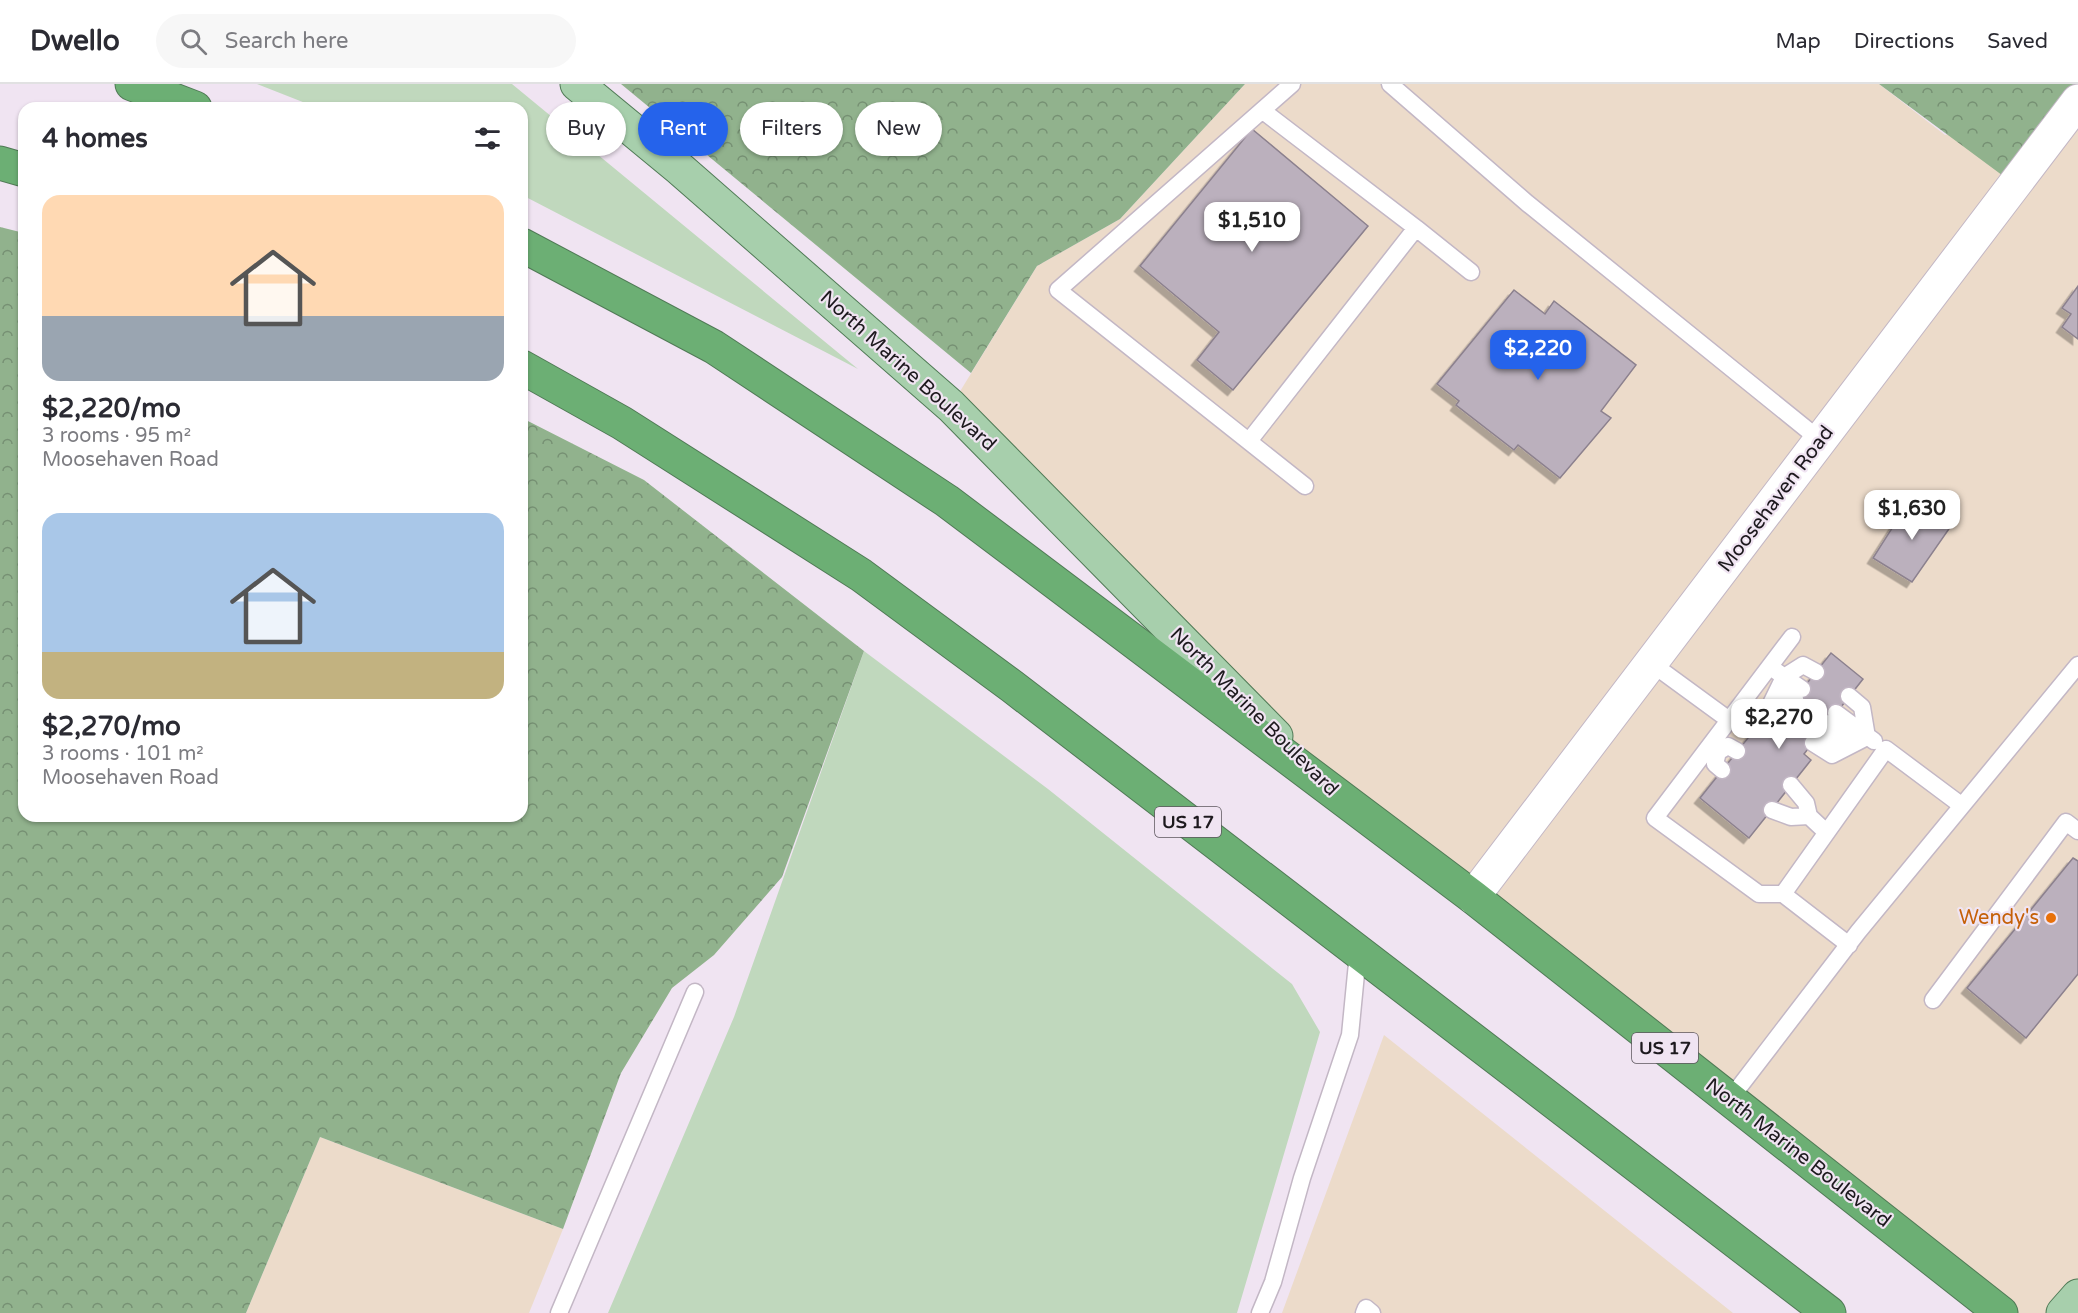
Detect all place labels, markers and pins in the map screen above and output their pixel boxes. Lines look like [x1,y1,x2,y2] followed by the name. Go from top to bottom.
[1203,202,1301,253] pin: $1,510
[1489,330,1587,381] pin: $2,220
[1863,490,1961,541] pin: $1,630
[1730,699,1828,750] pin: $2,270
[1959,906,2039,930] place label: Wendy's
[2044,911,2058,925] marker: Wendy's

